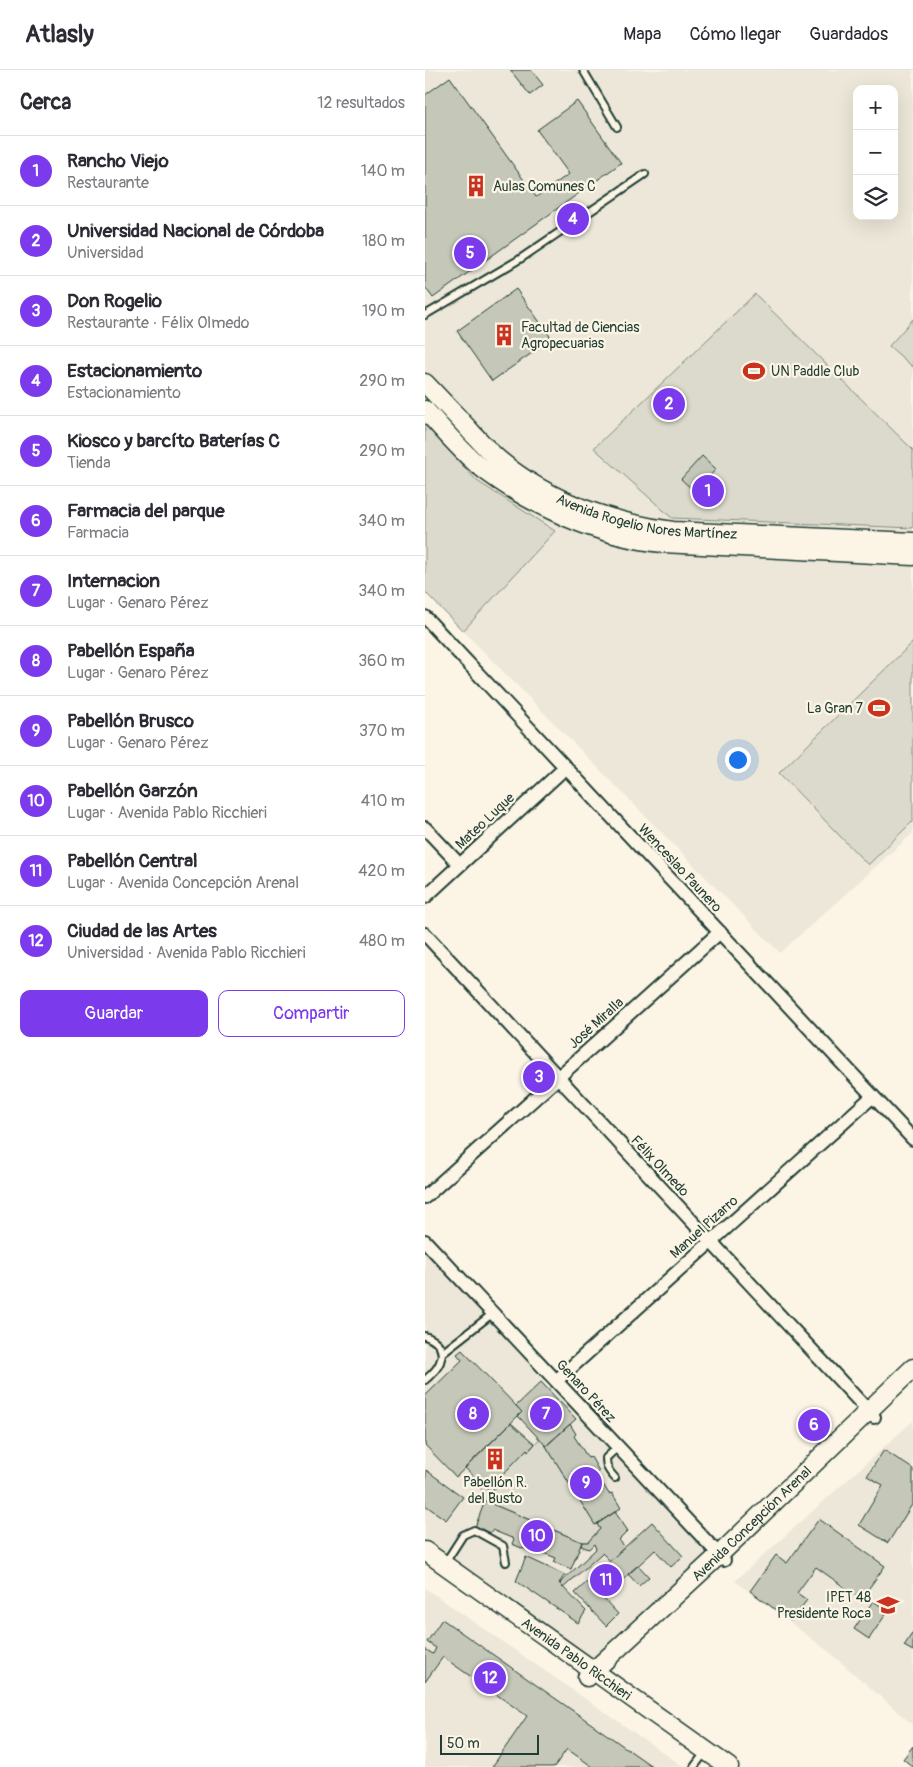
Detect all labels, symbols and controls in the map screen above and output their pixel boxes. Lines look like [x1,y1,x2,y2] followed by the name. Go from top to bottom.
[25,20,94,49] text: Atlasly
[623,23,661,46] text: Mapa
[689,23,781,46] text: Cómo llegar
[809,23,888,46] text: Guardados
[853,85,898,220] map controls
[853,85,898,130] button: +
[20,89,71,116] text: Cerca
[317,93,405,113] text: 12 resultados
[853,130,898,175] button: −
[67,149,169,173] text: Rancho Viejo
[33,161,39,181] text: 1
[361,161,405,181] text: 140 m
[67,173,149,193] text: Restaurante
[463,173,489,199] building icon: Aulas Comunes C
[853,175,898,220] button: layers
[493,178,596,195] place label: Aulas Comunes C
[557,200,589,238] pin: 4
[67,219,324,243] text: Universidad Nacional de Córdoba
[32,231,40,251] text: 2
[362,231,405,251] text: 180 m
[454,234,486,272] pin: 5
[67,243,144,263] text: Universidad
[67,289,162,313] text: Don Rogelio
[32,301,40,321] text: 3
[362,301,405,321] text: 190 m
[67,313,249,333] text: Restaurante · Félix Olmedo
[521,319,640,352] place label: Facultad de Ciencias Agropecuarias
[491,322,517,348] building icon: Facultad de Ciencias Agropecuarias
[741,358,767,384] sports icon: UN Paddle Club
[67,359,202,383] text: Estacionamiento
[771,363,859,380] place label: UN Paddle Club
[31,371,41,391] text: 4
[359,371,405,391] text: 290 m
[67,383,181,403] text: Estacionamiento
[653,385,685,423] pin: 2
[67,429,280,453] text: Kiosco y barcíto Baterías C
[32,441,40,461] text: 5
[359,441,405,461] text: 290 m
[67,453,111,473] text: Tienda
[692,472,724,510] pin: 1
[554,490,738,542] street label: Avenida Rogelio Nores Martínez
[67,499,225,523] text: Farmacia del parque
[31,511,41,531] text: 6
[358,511,405,531] text: 340 m
[67,523,129,543] text: Farmacia
[67,569,160,593] text: Internacion
[32,581,40,601] text: 7
[358,581,405,601] text: 340 m
[67,593,208,613] text: Lugar · Genaro Pérez
[67,639,195,663] text: Pabellón España
[32,651,40,671] text: 8
[358,651,405,671] text: 360 m
[67,663,208,683] text: Lugar · Genaro Pérez
[866,695,892,721] sports icon: La Gran 7
[807,700,864,717] place label: La Gran 7
[67,709,194,733] text: Pabellón Brusco
[32,721,40,741] text: 9
[359,721,405,741] text: 370 m
[67,733,208,753] text: Lugar · Genaro Pérez
[725,747,751,773] your location
[67,779,198,803] text: Pabellón Garzón
[452,789,518,853] street label: Mateo Luque
[27,791,45,811] text: 10
[361,791,405,811] text: 410 m
[67,803,267,823] text: Lugar · Avenida Pablo Ricchieri
[635,820,726,916] street label: Wenceslao Paunero
[67,849,198,873] text: Pabellón Central
[30,861,42,881] text: 11
[358,861,405,881] text: 420 m
[67,873,299,893] text: Lugar · Avenida Concepción Arenal
[67,919,217,943] text: Ciudad de las Artes
[28,931,44,951] text: 12
[359,931,405,951] text: 480 m
[67,943,306,963] text: Universidad · Avenida Pablo Ricchieri
[20,990,208,1037] button: Guardar
[218,990,405,1037] button: Compartir
[565,994,627,1052] street label: José Miralla
[523,1058,555,1096] pin: 3
[627,1132,693,1200] street label: Félix Olmedo
[666,1192,742,1262] street label: Manuel Pizarro
[553,1356,619,1426] street label: Genaro Pérez
[457,1395,489,1433] pin: 8
[530,1395,562,1433] pin: 7
[798,1406,830,1444] pin: 6
[482,1446,508,1472] building icon: Pabellón R. del Busto
[688,1462,815,1585] street label: Avenida Concepción Arenal
[570,1464,602,1502] pin: 9
[463,1474,527,1507] place label: Pabellón R. del Busto
[521,1517,553,1555] pin: 10
[590,1561,622,1599] pin: 11
[777,1589,871,1622] place label: IPET 48 Presidente Roca
[875,1592,901,1618] school or university icon: IPET 48 Presidente Roca
[518,1614,635,1704] street label: Avenida Pablo Ricchieri
[474,1659,506,1697] pin: 12
[440,1732,539,1755] scale bar
[447,1735,480,1752] text: 50 m

